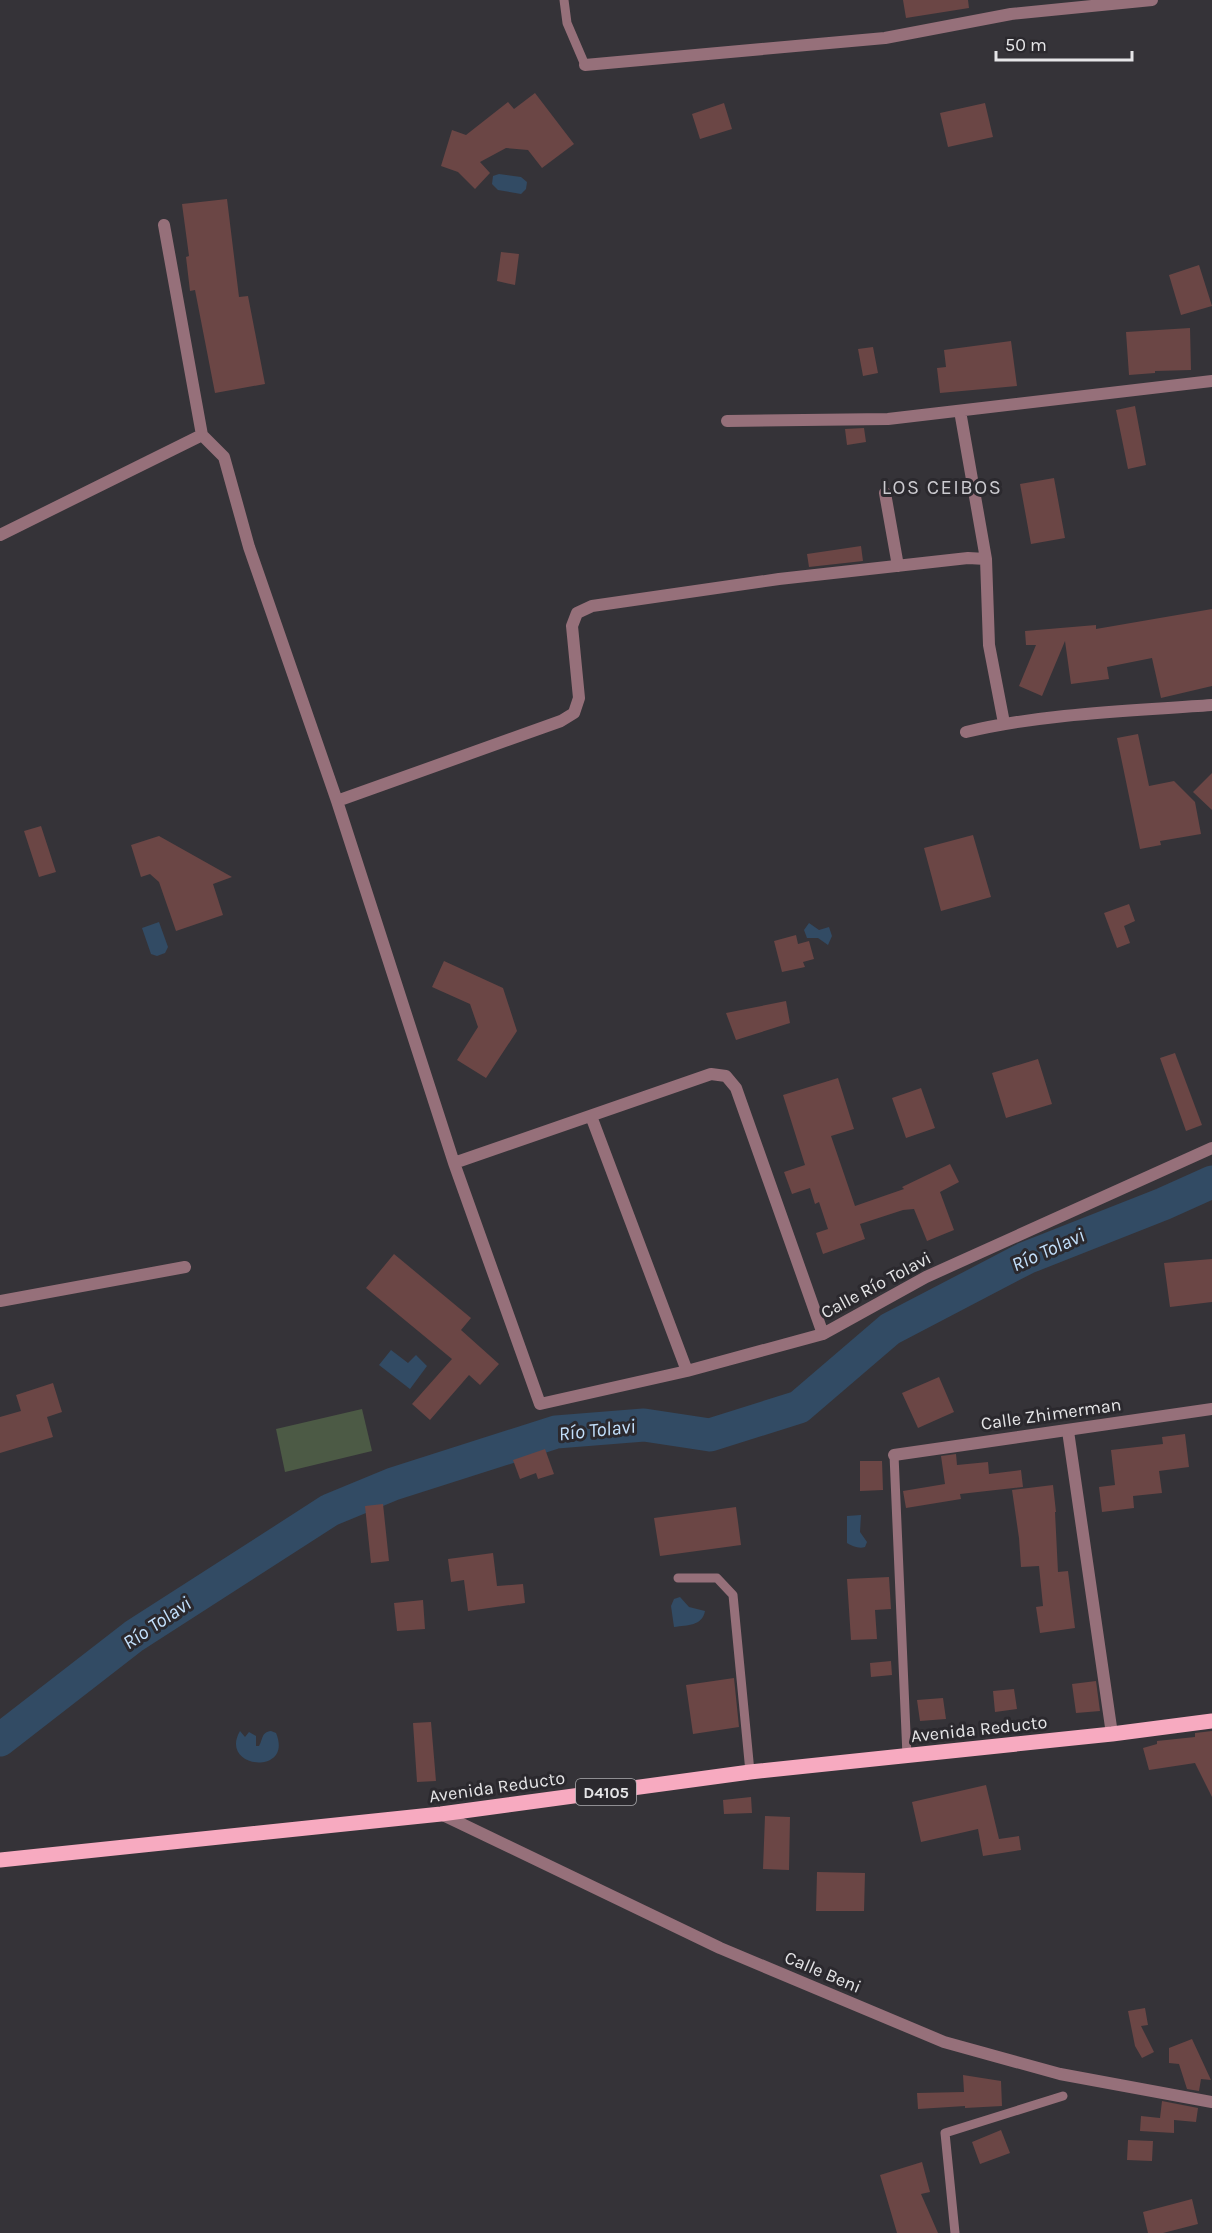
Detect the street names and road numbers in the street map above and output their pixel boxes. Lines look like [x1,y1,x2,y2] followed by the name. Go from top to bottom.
[817,1247,935,1323] street label: Calle Río Tolavi
[979,1393,1123,1435] street label: Calle Zhimerman
[910,1711,1048,1747] street label: Avenida Reducto
[428,1767,566,1807] street label: Avenida Reducto
[576,1779,636,1805] road number: D4105
[781,1946,865,1998] street label: Calle Beni

